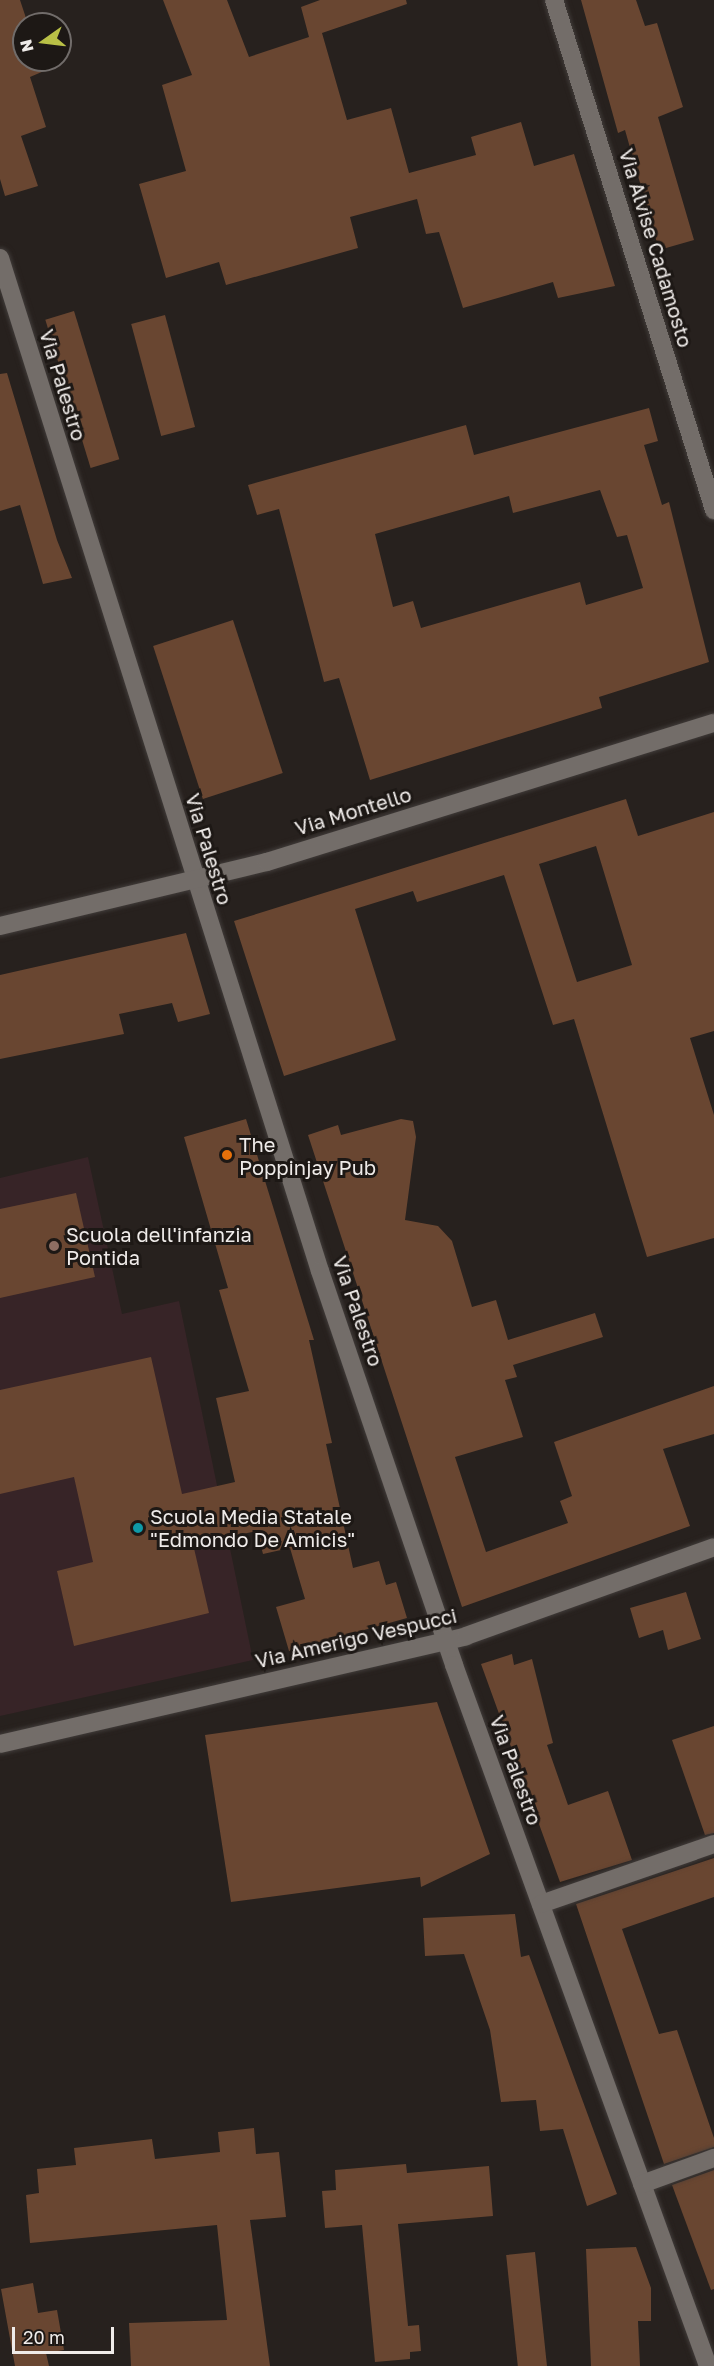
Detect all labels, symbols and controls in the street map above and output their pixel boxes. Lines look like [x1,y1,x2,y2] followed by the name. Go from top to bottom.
[12,12,72,72] north arrow
[15,38,38,54] text: N
[614,146,698,350] street label: Via Alvise Cadamosto
[35,326,91,444] street label: Via Palestro
[292,782,414,840] street label: Via Montello
[181,790,237,908] street label: Via Palestro
[239,1132,376,1179] place label: The Poppinjay Pub
[220,1148,234,1162] marker: The Poppinjay Pub
[66,1222,252,1269] place label: Scuola dell'infanzia Pontida
[47,1239,61,1253] marker: Scuola dell'infanzia Pontida
[328,1253,388,1369] street label: Via Palestro
[150,1504,355,1551] place label: Scuola Media Statale "Edmondo De Amicis"
[131,1521,145,1535] marker: Scuola Media Statale "Edmondo De Amicis"
[253,1603,459,1673] street label: Via Amerigo Vespucci
[485,1712,547,1828] street label: Via Palestro
[15,2315,117,2353] scale bar
[23,2326,65,2348] text: 20 m

